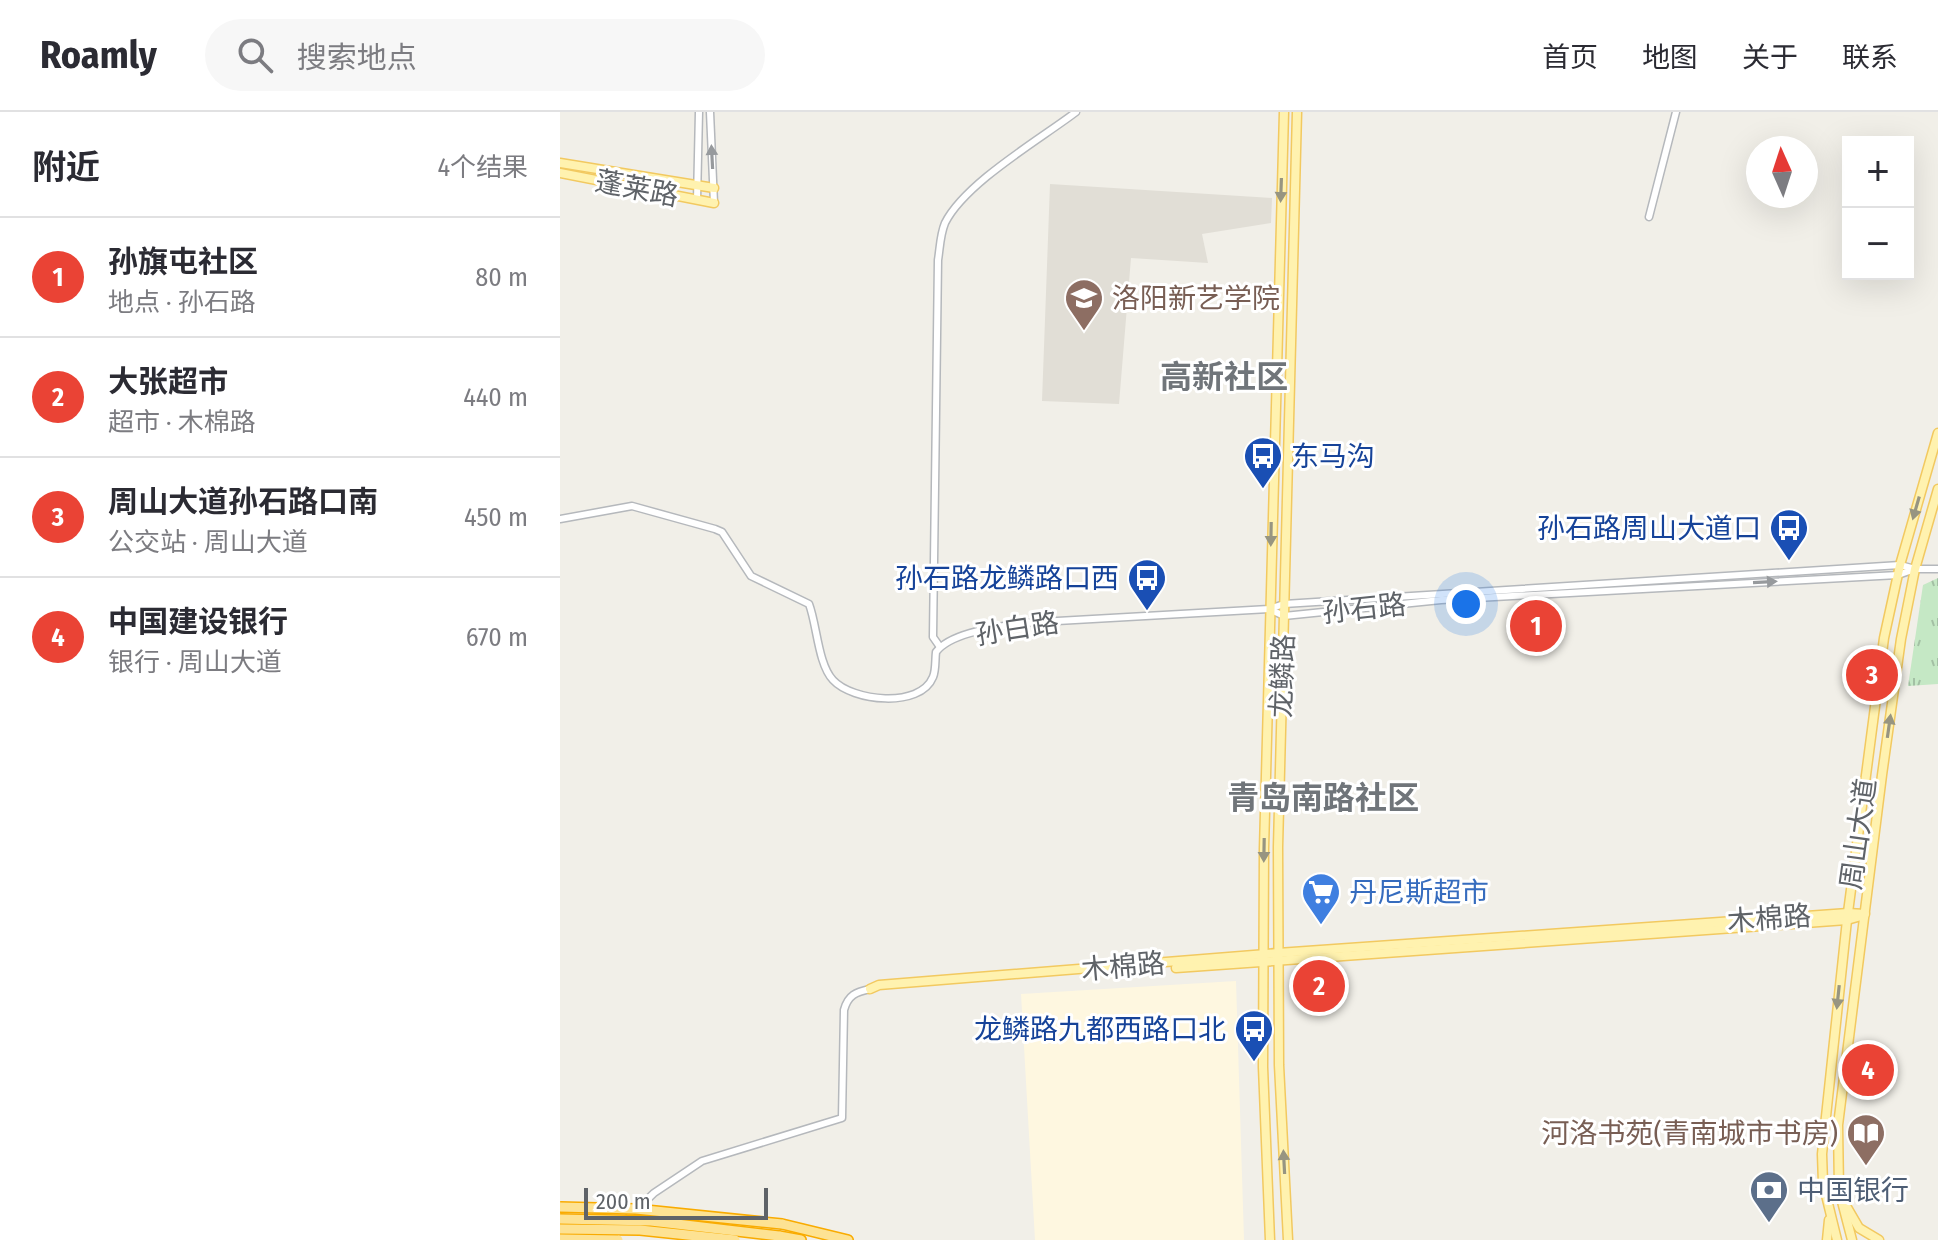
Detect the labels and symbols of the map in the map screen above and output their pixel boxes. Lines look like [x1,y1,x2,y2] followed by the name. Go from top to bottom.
[1746,136,1818,208] north arrow
[705,144,718,169] one-way arrow
[593,164,681,213] street label: 蓬莱路
[1275,178,1288,203] one-way arrow
[1063,277,1105,332] school or university icon: 洛阳新艺学院
[1112,282,1280,315] place label: 洛阳新艺学院
[1160,358,1288,396] district label: 高新社区
[1242,435,1284,490] bus stop icon: 东马沟
[1291,440,1375,473] place label: 东马沟
[1910,496,1922,521] one-way arrow
[1768,507,1810,562] bus stop icon: 孙石路周山大道口
[1537,512,1761,545] place label: 孙石路周山大道口
[1265,522,1278,547] one-way arrow
[1126,557,1168,612] bus stop icon: 孙石路龙鳞路口西
[895,562,1119,595] place label: 孙石路龙鳞路口西
[1753,575,1778,588] one-way arrow
[1446,584,1486,624] your location
[1321,588,1408,629] street label: 孙石路
[1510,596,1562,656] pin: 1
[973,606,1061,651] street label: 孙白路
[1265,633,1300,719] street label: 龙鳞路
[1846,645,1898,705] pin: 3
[1883,713,1896,738] one-way arrow
[1834,776,1883,892] street label: 周山大道
[1227,779,1419,817] district label: 青岛南路社区
[1258,838,1270,863] one-way arrow
[1300,871,1342,926] supermarket icon: 丹尼斯超市
[1349,876,1489,909] place label: 丹尼斯超市
[1726,899,1812,938] street label: 木棉路
[1080,946,1166,987] street label: 木棉路
[1293,956,1345,1016] pin: 2
[1832,985,1845,1010] one-way arrow
[1233,1008,1275,1063] bus stop icon: 龙鳞路九都西路口北
[974,1013,1226,1046] place label: 龙鳞路九都西路口北
[1842,1040,1894,1100] pin: 4
[1845,1112,1887,1167] library icon: 河洛书苑(青南城市书房)
[1541,1117,1838,1150] place label: 河洛书苑(青南城市书房)
[1277,1149,1290,1174] one-way arrow
[1748,1169,1790,1224] bank icon: 中国银行
[1797,1174,1909,1207] place label: 中国银行
[584,1184,768,1220] scale bar

